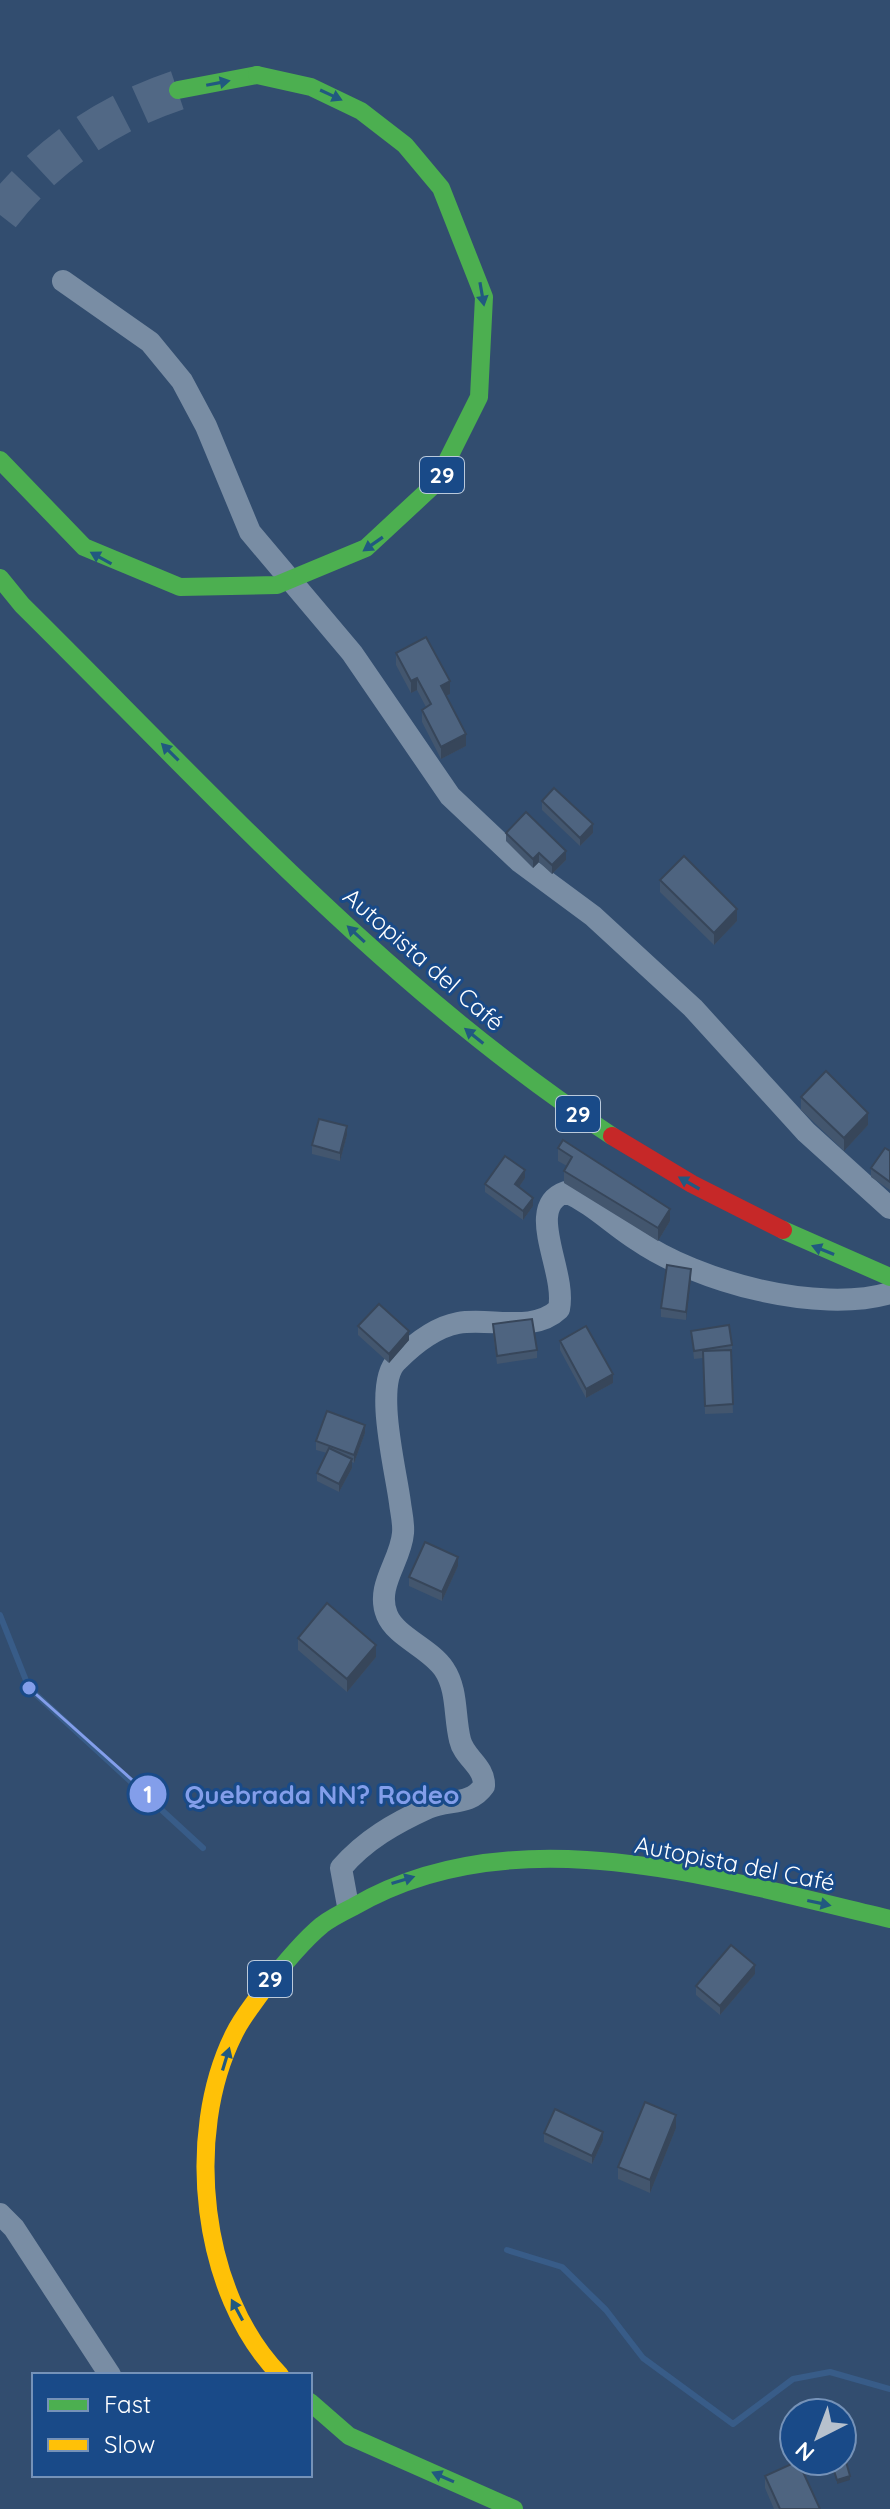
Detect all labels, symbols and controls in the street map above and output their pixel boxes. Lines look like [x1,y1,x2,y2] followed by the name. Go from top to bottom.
[205,76,230,88] one-way arrow
[320,88,343,102] one-way arrow
[476,282,488,307] one-way arrow
[420,457,464,493] road number: 29
[363,536,384,551] one-way arrow
[90,551,112,565] one-way arrow
[161,743,180,762] one-way arrow
[337,881,511,1037] street label: Autopista del Café
[347,925,366,943] one-way arrow
[465,1028,485,1045] one-way arrow
[556,1096,600,1132] road number: 29
[677,1176,700,1190] one-way arrow
[811,1243,835,1256] one-way arrow
[128,1769,475,1819] callout: Quebrada NN? Rodeo
[185,1778,459,1811] text: Quebrada NN? Rodeo
[143,1779,153,1809] text: 1
[632,1829,838,1897] street label: Autopista del Café
[391,1873,415,1886] one-way arrow
[807,1897,832,1910] one-way arrow
[248,1961,292,1997] road number: 29
[220,2046,233,2070] one-way arrow
[231,2299,244,2322] one-way arrow
[32,2373,312,2477] legend
[104,2389,151,2419] text: Fast
[778,2397,858,2477] north arrow
[104,2429,155,2459] text: Slow
[789,2436,820,2468] text: N
[431,2471,454,2484] one-way arrow

